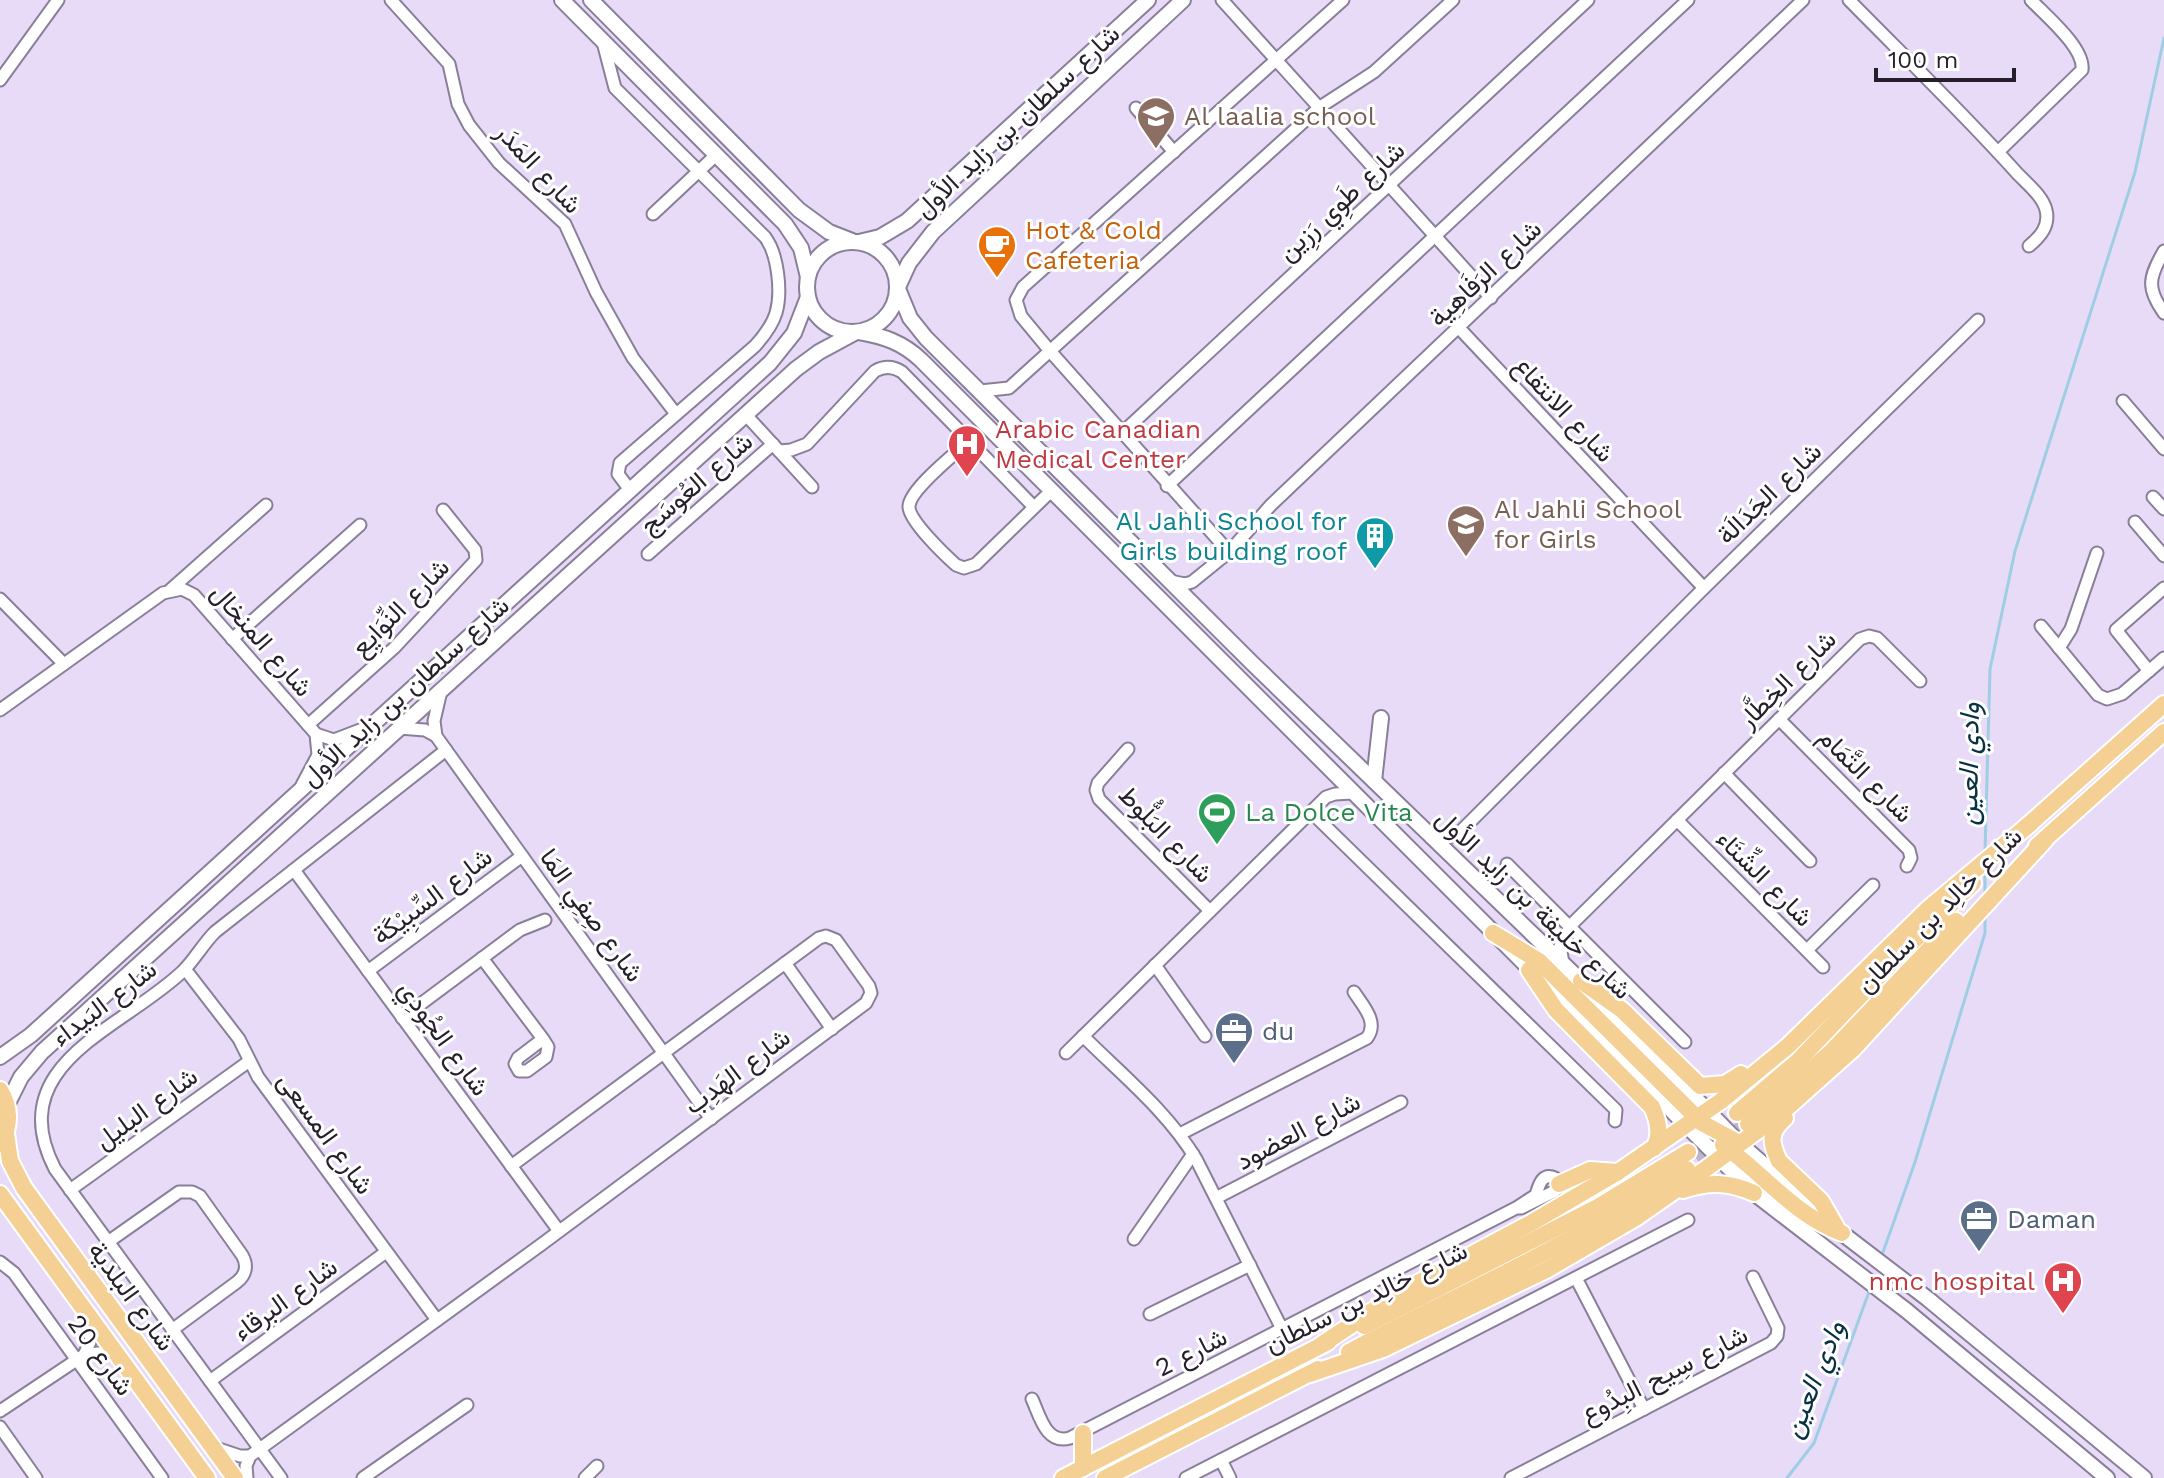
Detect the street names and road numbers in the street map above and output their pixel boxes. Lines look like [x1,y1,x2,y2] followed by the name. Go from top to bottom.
[908,18,1128,226] street label: شارع سلطان بن زايد الأول
[487,116,588,221] street label: شارع المَدَر
[1272,135,1415,272] street label: شارع طَوِي رَزِين
[1423,213,1549,335] street label: شارع الرَفَاهِية
[1505,350,1620,470] street label: شارع الانتفاع
[634,426,760,542] street label: شارع العُوسَج
[1711,436,1829,552] street label: شارع الجَدَالَة
[345,552,459,666] street label: شارع النِّوَايِع
[203,578,319,704] street label: شارع المنخال
[295,590,517,794] street label: شارع سلطان بن زايد الأول
[1728,621,1844,737] street label: شارع الخِطَّار
[1810,721,1920,831] street label: شارع التَّمَام
[1110,775,1224,891] street label: شارع البَلُّوط
[1428,803,1638,1007] street label: شارع خليفة بن زايد الأول
[1850,821,2030,1001] street label: شارع خالِد بن سلطان
[1708,822,1821,935] street label: شارع الشِّتَاء
[366,841,501,955] street label: شارع السِّبِيْكَة
[529,843,650,991] street label: شارع صِفِي المَا
[46,954,164,1055] street label: شارع البَيداء
[387,975,496,1105] street label: شارع الجُودِي
[678,1022,797,1123] street label: شارع الهَدِب
[89,1061,205,1158] street label: شارع البليل
[269,1066,380,1202] street label: شارع المسعى
[1231,1086,1366,1179] street label: شارع العضود
[1260,1235,1473,1362] street label: شارع خالِد بن سلطان
[80,1236,182,1358] street label: شارع البلدية
[227,1251,345,1349] street label: شارع البرقاء
[59,1309,140,1403] street label: شارع 20
[1576,1319,1755,1434] street label: شارع سِيح البِدُوع
[1150,1321,1233,1385] street label: شارع 2

